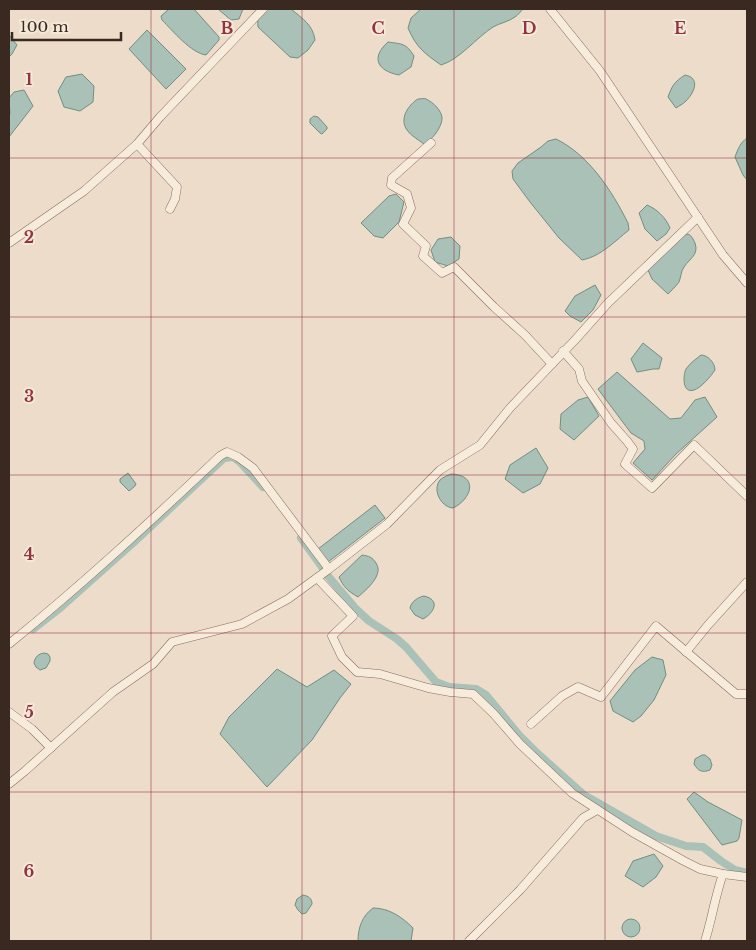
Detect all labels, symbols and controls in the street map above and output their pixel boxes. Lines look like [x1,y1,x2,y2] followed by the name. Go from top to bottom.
[12,10,121,42] scale bar
[20,17,69,36] text: 100 m
[221,18,234,38] text: B
[371,18,385,38] text: C
[522,18,536,38] text: D
[674,18,686,38] text: E
[26,69,33,89] text: 1
[24,227,34,247] text: 2
[24,386,34,406] text: 3
[24,544,34,564] text: 4
[24,702,34,722] text: 5
[24,861,35,881] text: 6

